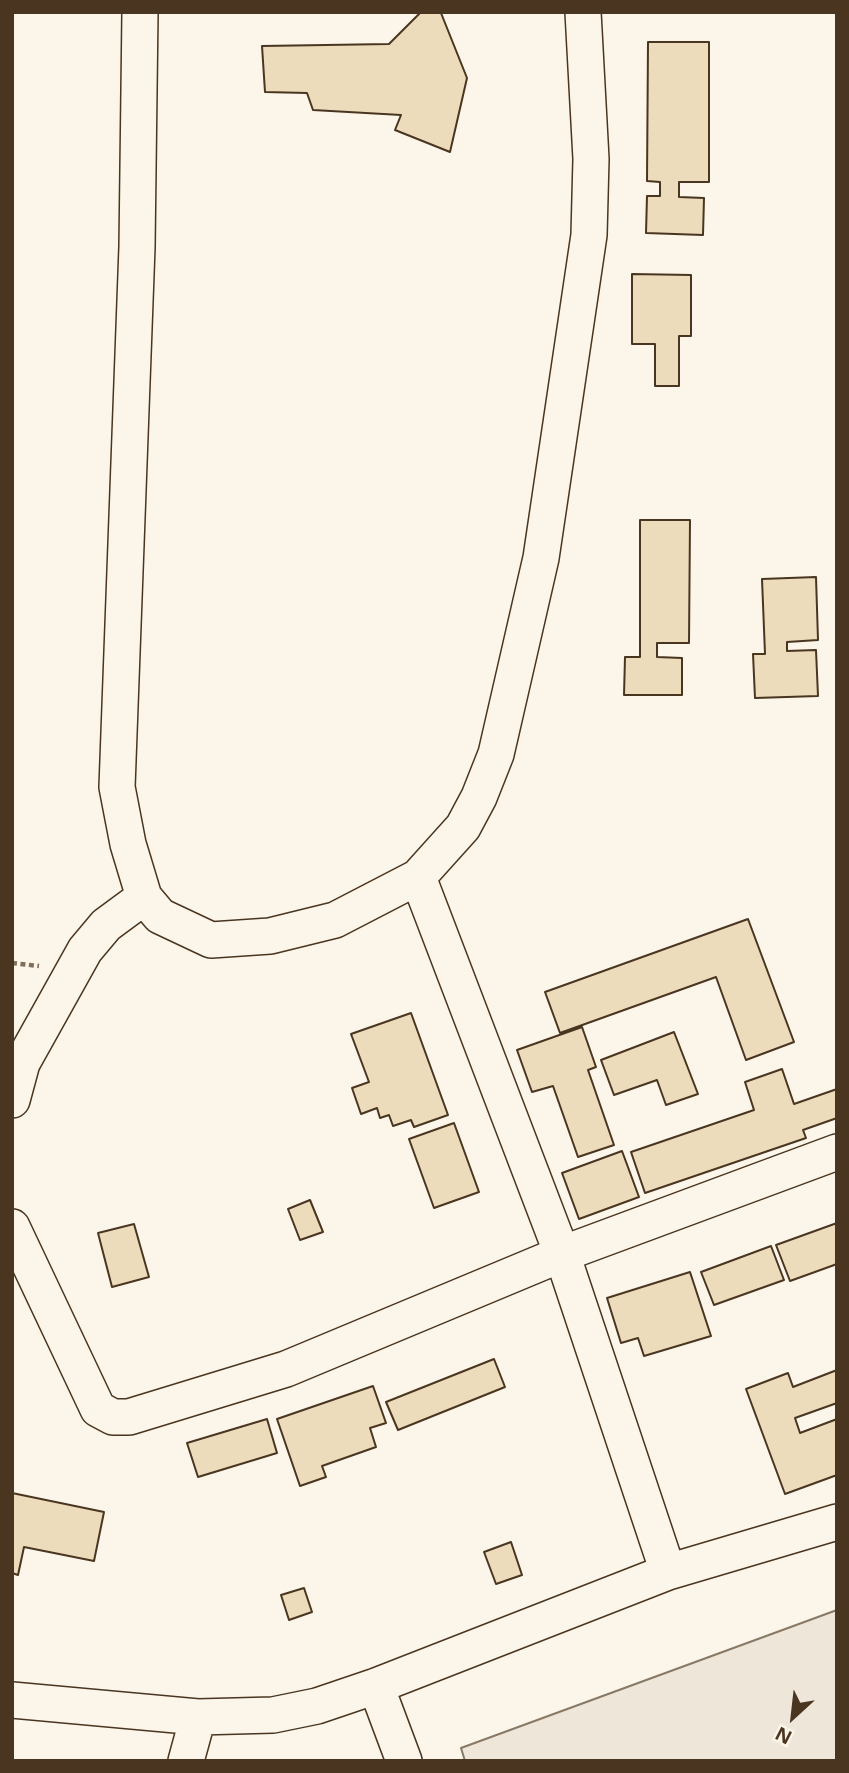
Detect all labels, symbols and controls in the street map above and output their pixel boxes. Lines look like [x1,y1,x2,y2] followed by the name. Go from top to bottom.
[758,1682,828,1752] north arrow
[771,1721,796,1751] text: N

